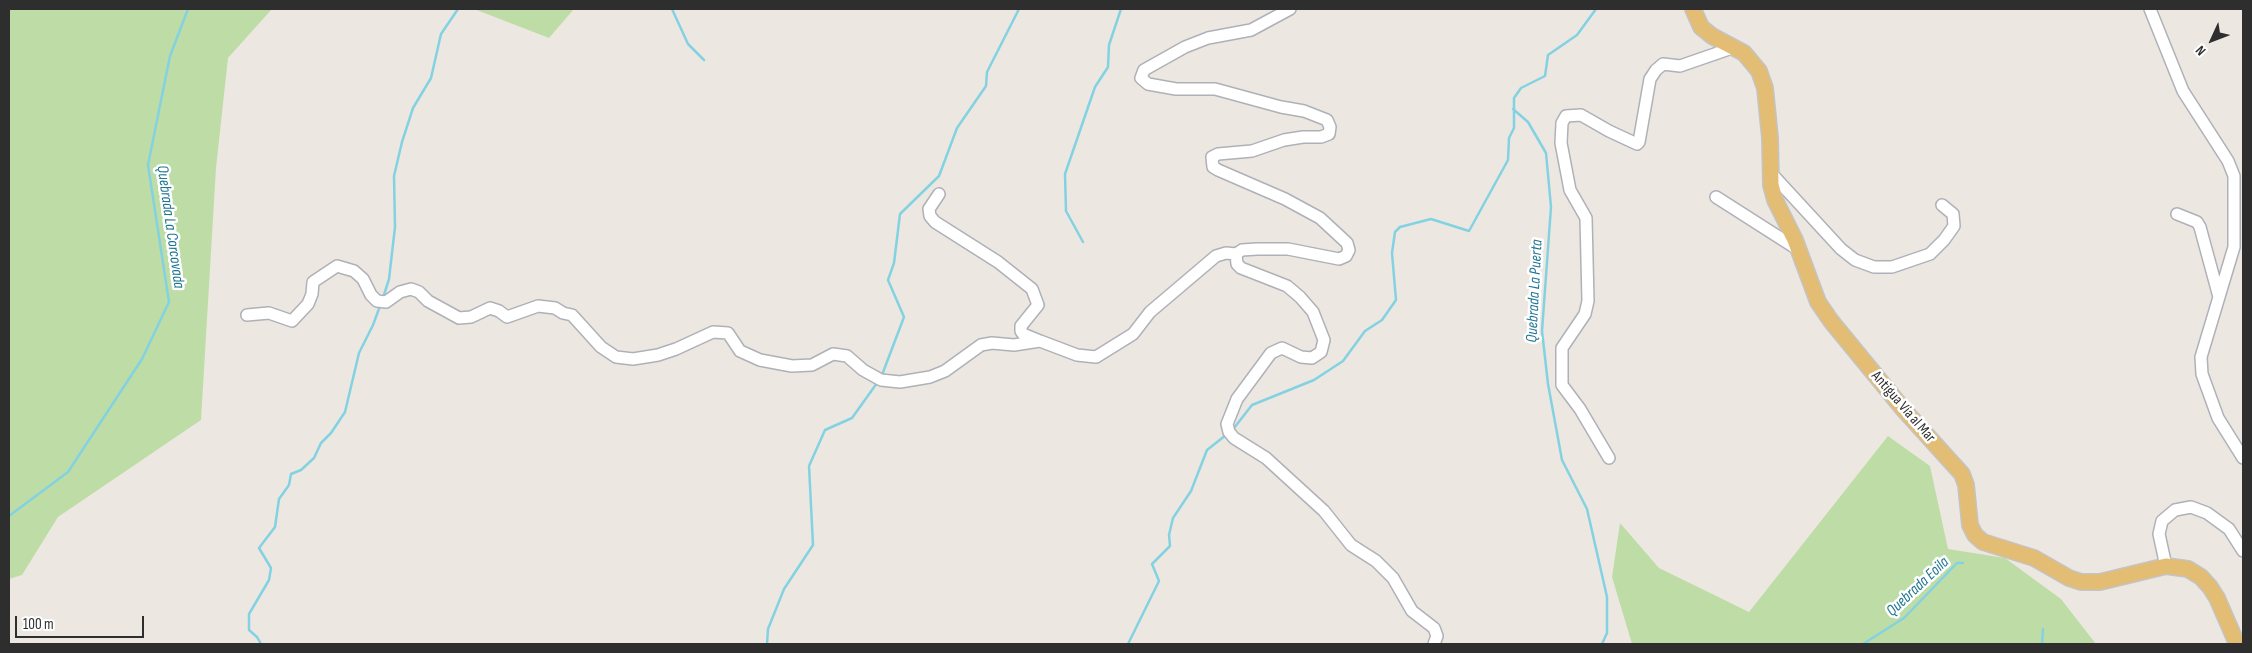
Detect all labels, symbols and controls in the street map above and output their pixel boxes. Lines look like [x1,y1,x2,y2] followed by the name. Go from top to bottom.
[2187,15,2237,65] north arrow
[2192,42,2209,59] text: N
[152,164,188,290] water label: Quebrada La Corcovada
[1523,239,1547,343] water label: Quebrada La Puerta
[1867,368,1939,446] street label: Antigua Vía al Mar
[1883,553,1953,621] water label: Quebrada Eoila
[18,606,146,638] scale bar
[23,615,54,634] text: 100 m

